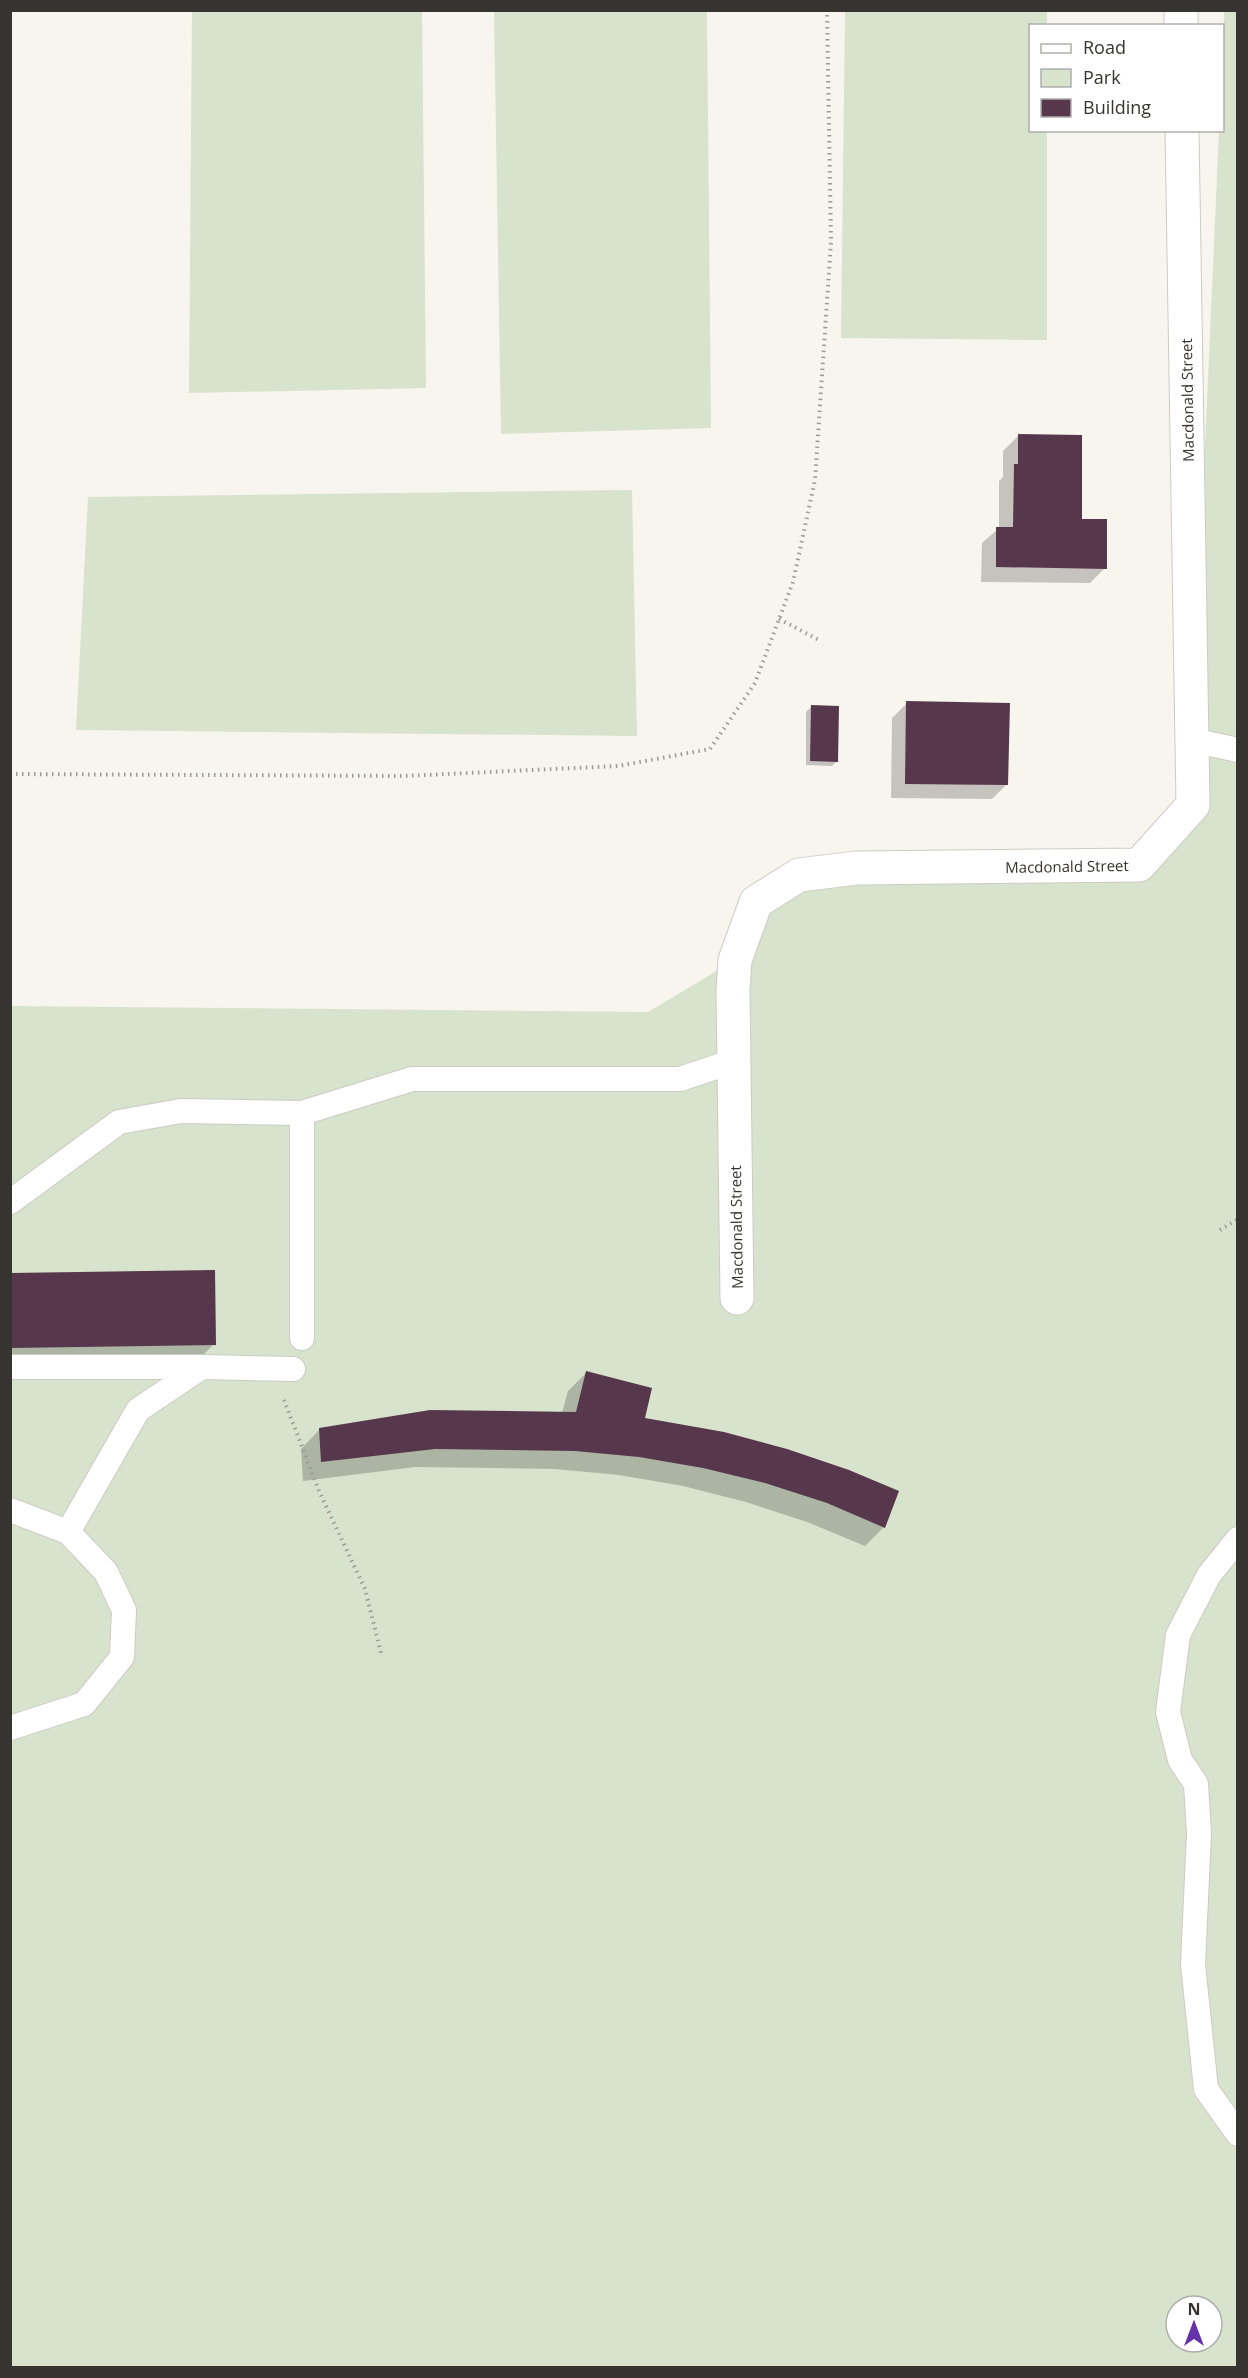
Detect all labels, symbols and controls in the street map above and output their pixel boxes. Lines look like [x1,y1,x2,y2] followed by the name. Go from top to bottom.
[1029,24,1224,132] legend
[1083,35,1126,59] text: Road
[1083,65,1121,89] text: Park
[1083,95,1151,119] text: Building
[1176,338,1198,462] street label: Macdonald Street
[1005,855,1129,877] street label: Macdonald Street
[725,1165,747,1289] street label: Macdonald Street
[1164,2294,1224,2354] north arrow
[1187,2298,1201,2320] text: N

